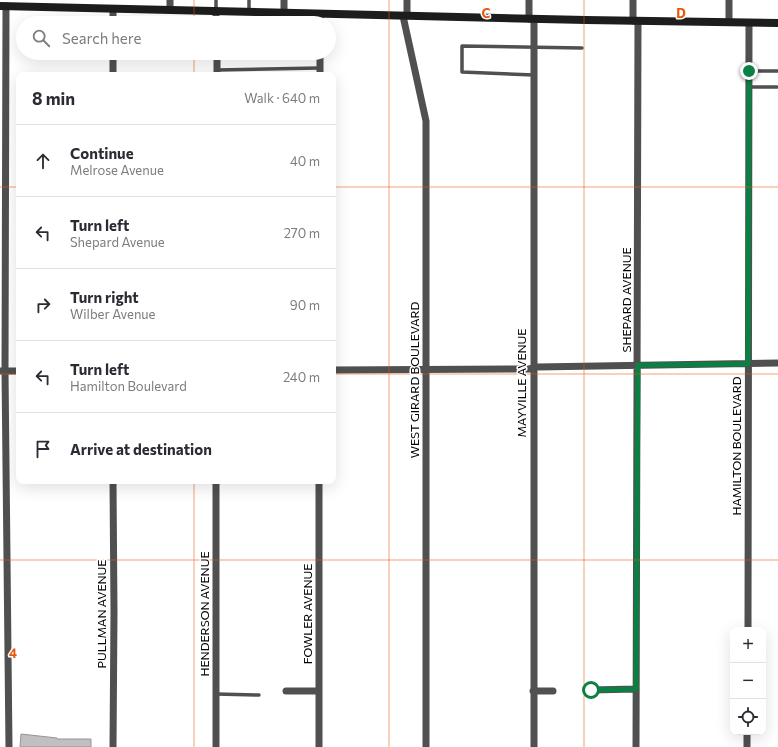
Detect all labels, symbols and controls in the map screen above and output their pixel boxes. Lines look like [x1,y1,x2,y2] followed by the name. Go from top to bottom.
[482,5,491,21] text: C
[676,5,686,21] text: D
[16,16,336,60] search box
[30,27,52,49] icon: search
[62,29,141,47] text: Search here
[740,62,758,80] route end
[32,88,75,109] text: 8 min
[244,90,320,106] text: Walk · 640 m
[70,144,134,162] text: Continue
[32,150,54,172] icon: ahead
[290,153,320,169] text: 40 m
[70,162,164,178] text: Melrose Avenue
[70,216,129,234] text: Turn left
[32,222,54,244] icon: left
[284,225,320,241] text: 270 m
[70,234,165,250] text: Shepard Avenue
[619,247,633,353] street label: SHEPARD AVENUE
[70,288,139,306] text: Turn right
[32,294,54,316] icon: right
[290,297,320,313] text: 90 m
[407,301,421,458] street label: WEST GIRARD BOULEVARD
[70,306,155,322] text: Wilber Avenue
[514,329,528,438] street label: MAYVILLE AVENUE
[70,360,129,378] text: Turn left
[32,366,54,388] icon: left
[283,369,320,385] text: 240 m
[729,376,743,516] street label: HAMILTON BOULEVARD
[70,378,187,394] text: Hamilton Boulevard
[32,438,54,460] icon: arrive
[70,440,212,458] text: Arrive at destination
[197,551,211,677] street label: HENDERSON AVENUE
[94,560,108,668] street label: PULLMAN AVENUE
[300,564,314,664] street label: FOWLER AVENUE
[730,627,766,735] map controls
[730,627,766,663] button: +
[9,645,17,661] text: 4
[730,663,766,699] button: −
[582,681,600,699] route start
[730,699,766,735] button: locate

